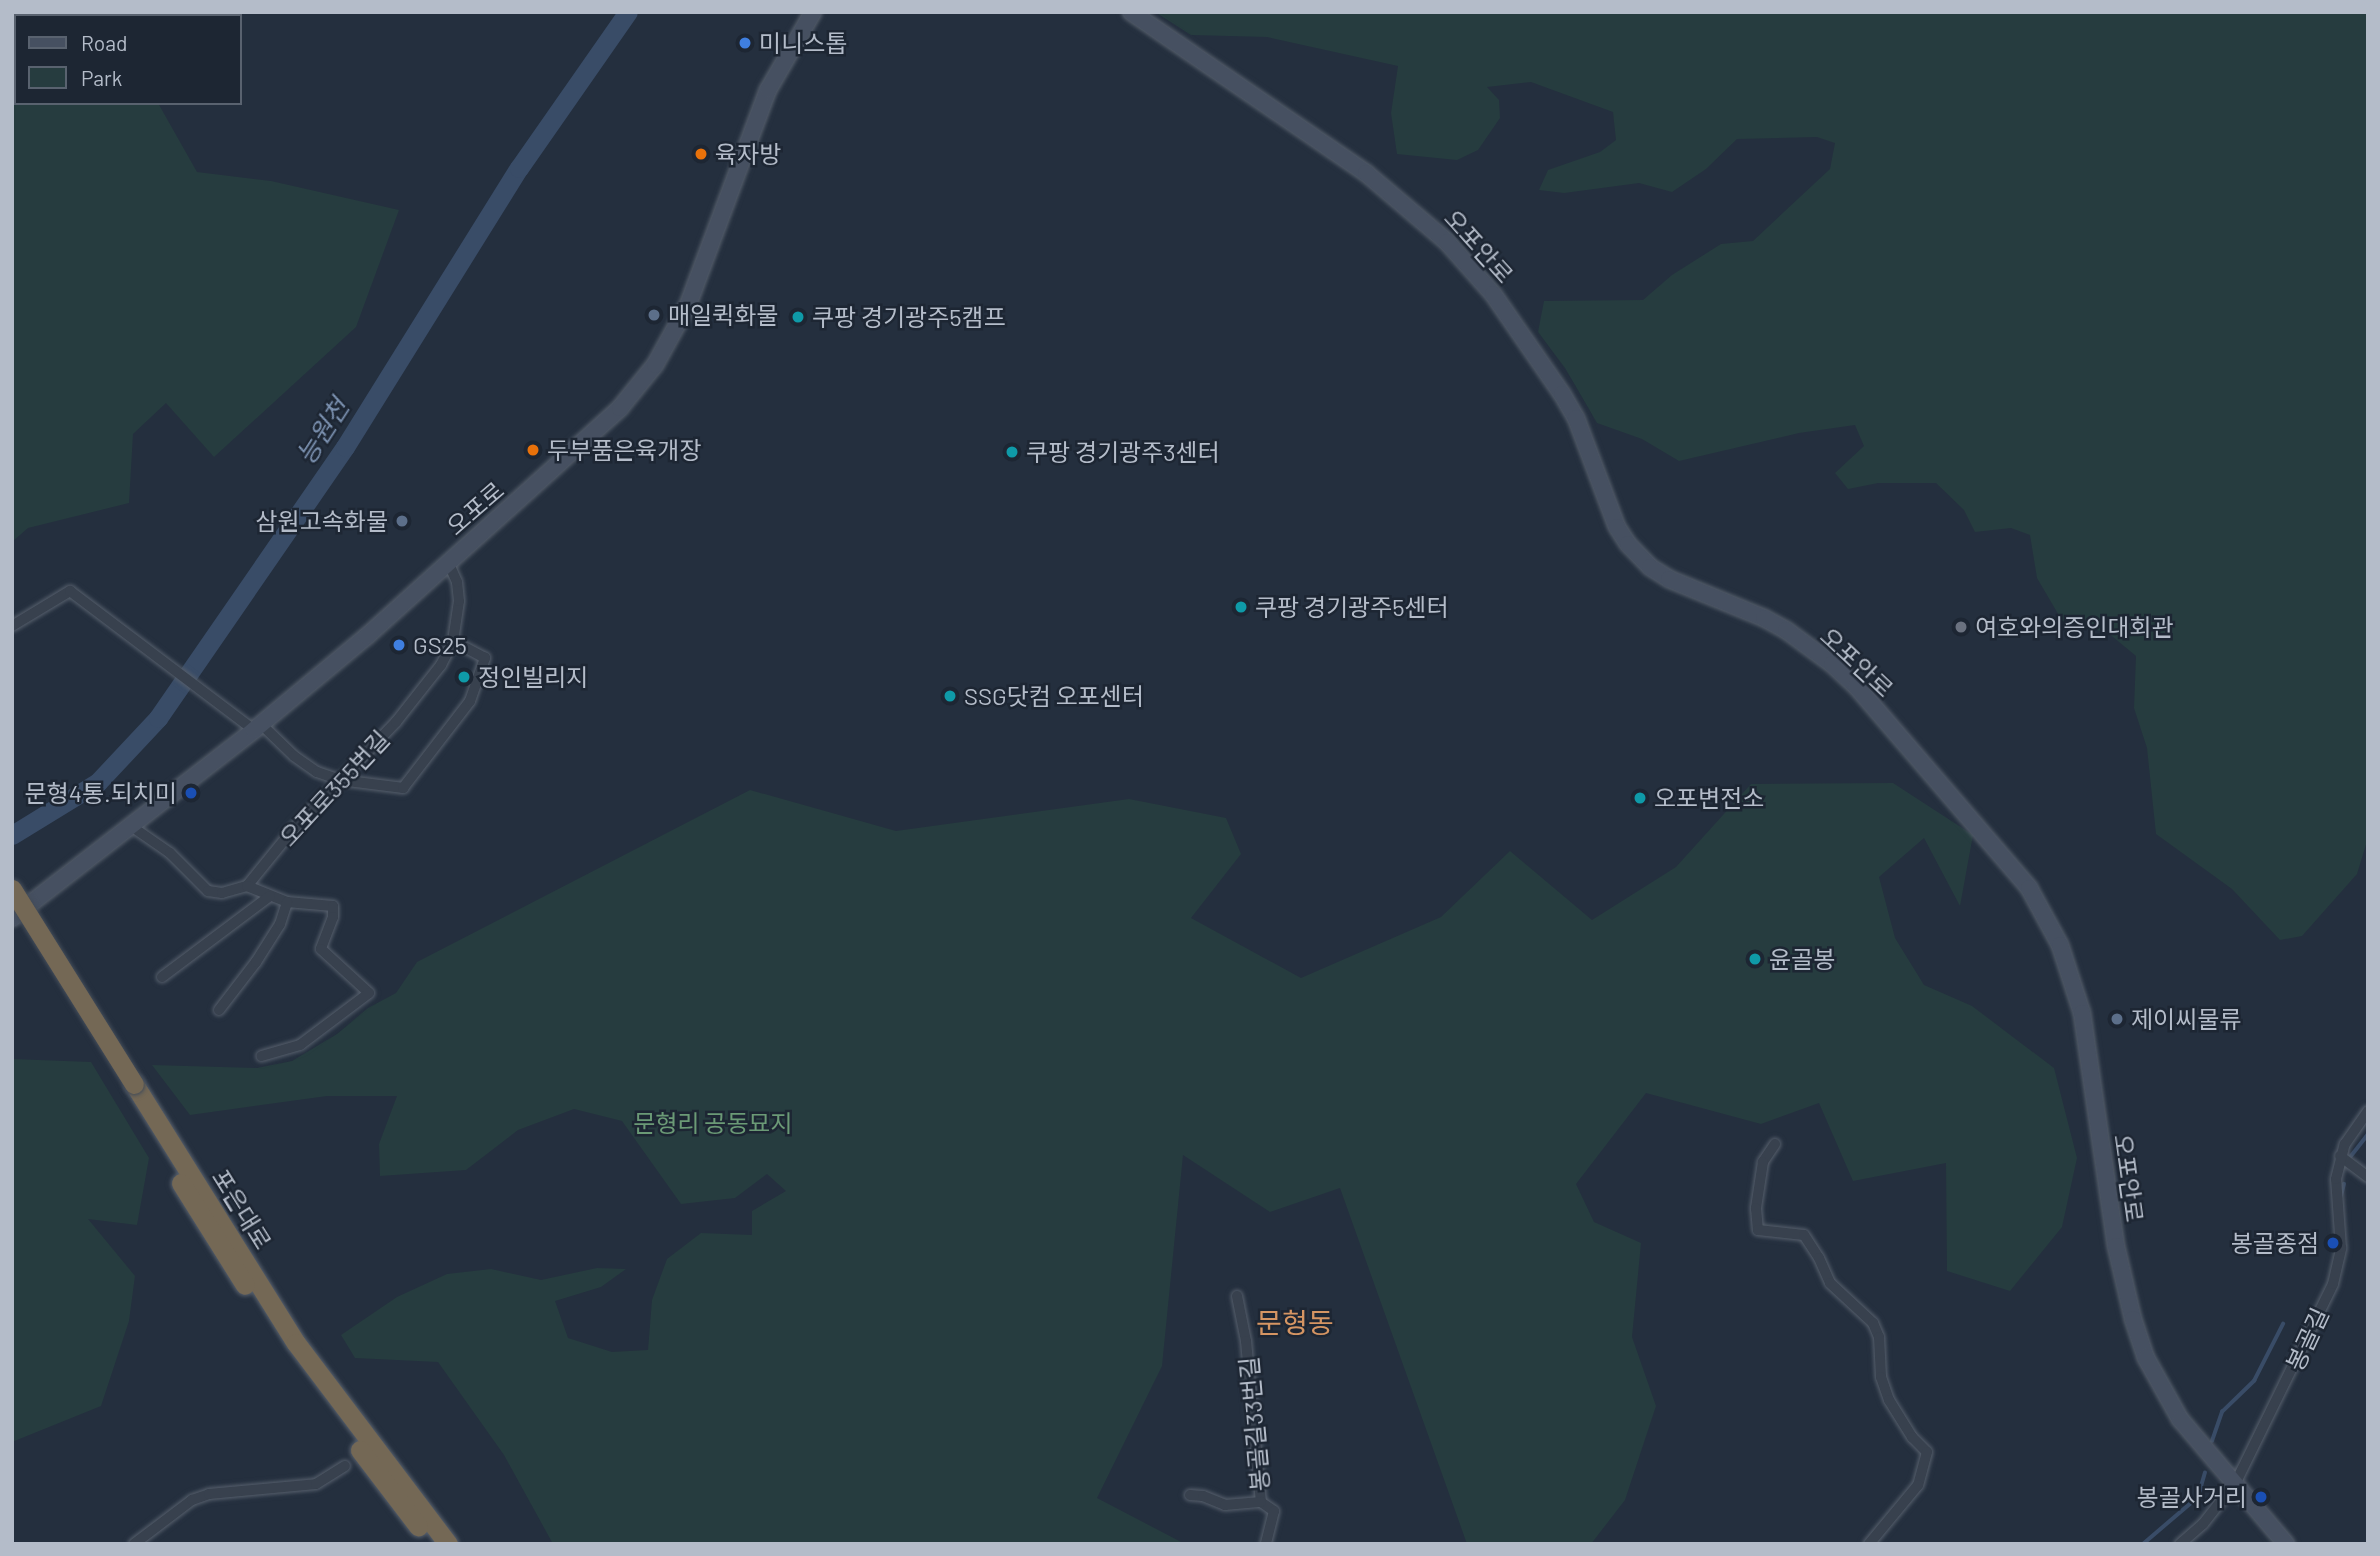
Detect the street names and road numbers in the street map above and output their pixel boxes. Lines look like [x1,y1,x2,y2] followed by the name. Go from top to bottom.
[1439,204,1519,288] street label: 오포안로
[441,475,509,541] street label: 오포로
[1815,621,1899,703] street label: 오포안로
[273,724,395,852] street label: 오포로355번길
[2109,1132,2149,1224] street label: 오포안로
[206,1164,278,1254] street label: 포은대로
[2280,1303,2334,1375] street label: 봉골길
[1234,1355,1274,1493] street label: 봉골길33번길

